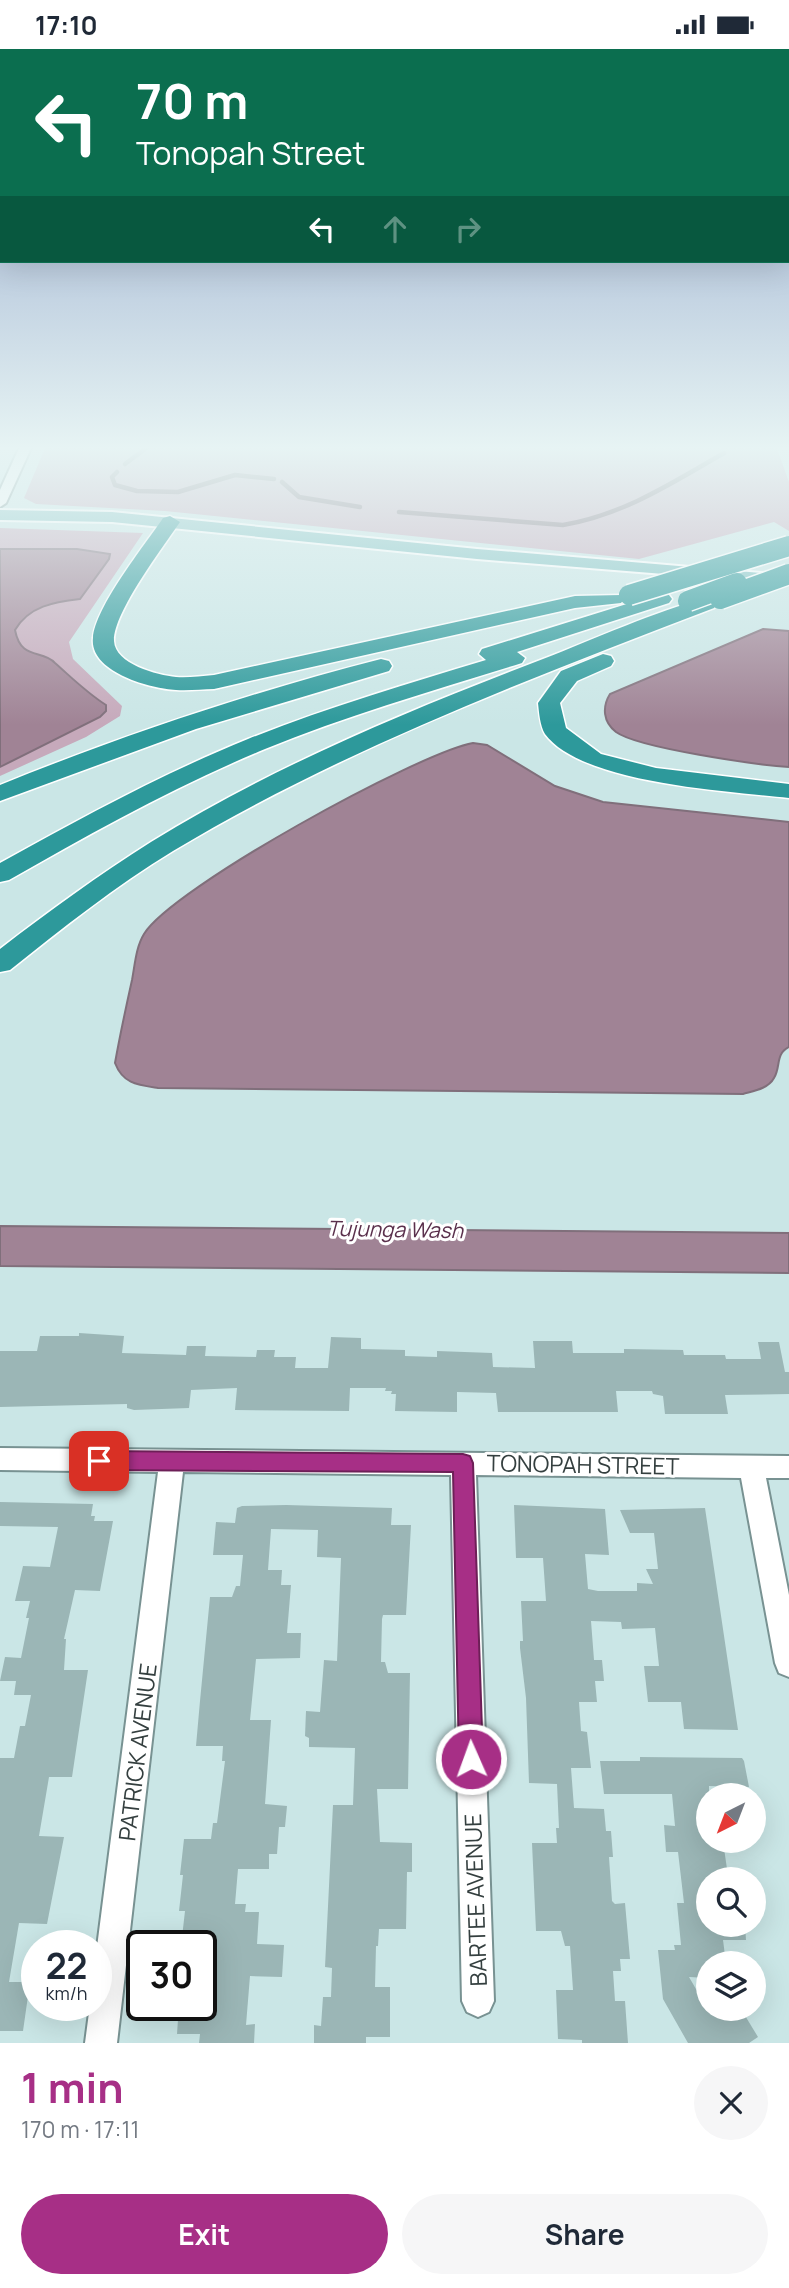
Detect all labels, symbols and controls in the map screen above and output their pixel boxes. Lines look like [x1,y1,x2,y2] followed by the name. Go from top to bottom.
[35,7,98,43] text: 17:10
[136,67,248,134] text: 70 m
[21,77,112,168] icon: left
[136,131,365,175] text: Tonopah Street
[303,210,341,248] icon: left
[376,210,414,248] icon: ahead
[449,210,487,248] icon: right
[327,1214,465,1244] water label: Tujunga Wash
[69,1431,129,1491] pin
[80,1442,118,1480] icon: arrive
[486,1446,680,1482] street label: TONOPAH STREET
[110,1661,164,1843] street label: PATRICK AVENUE
[434,1722,508,1796] position arrow
[696,1783,766,1853] north arrow
[696,1783,766,2021] map controls
[456,1813,494,1987] street label: BARTEE AVENUE
[696,1867,766,1937] button: search
[126,1930,217,2021] speed limit sign: 30
[46,1942,87,1990] text: 22
[696,1951,766,2021] button: layers
[46,1981,87,2005] text: km/h
[21,2058,124,2116] text: 1 min
[694,2066,768,2140] button: close
[21,2113,139,2145] text: 170 m · 17:11
[21,2194,388,2274] button: Exit
[402,2194,768,2274] button: Share

